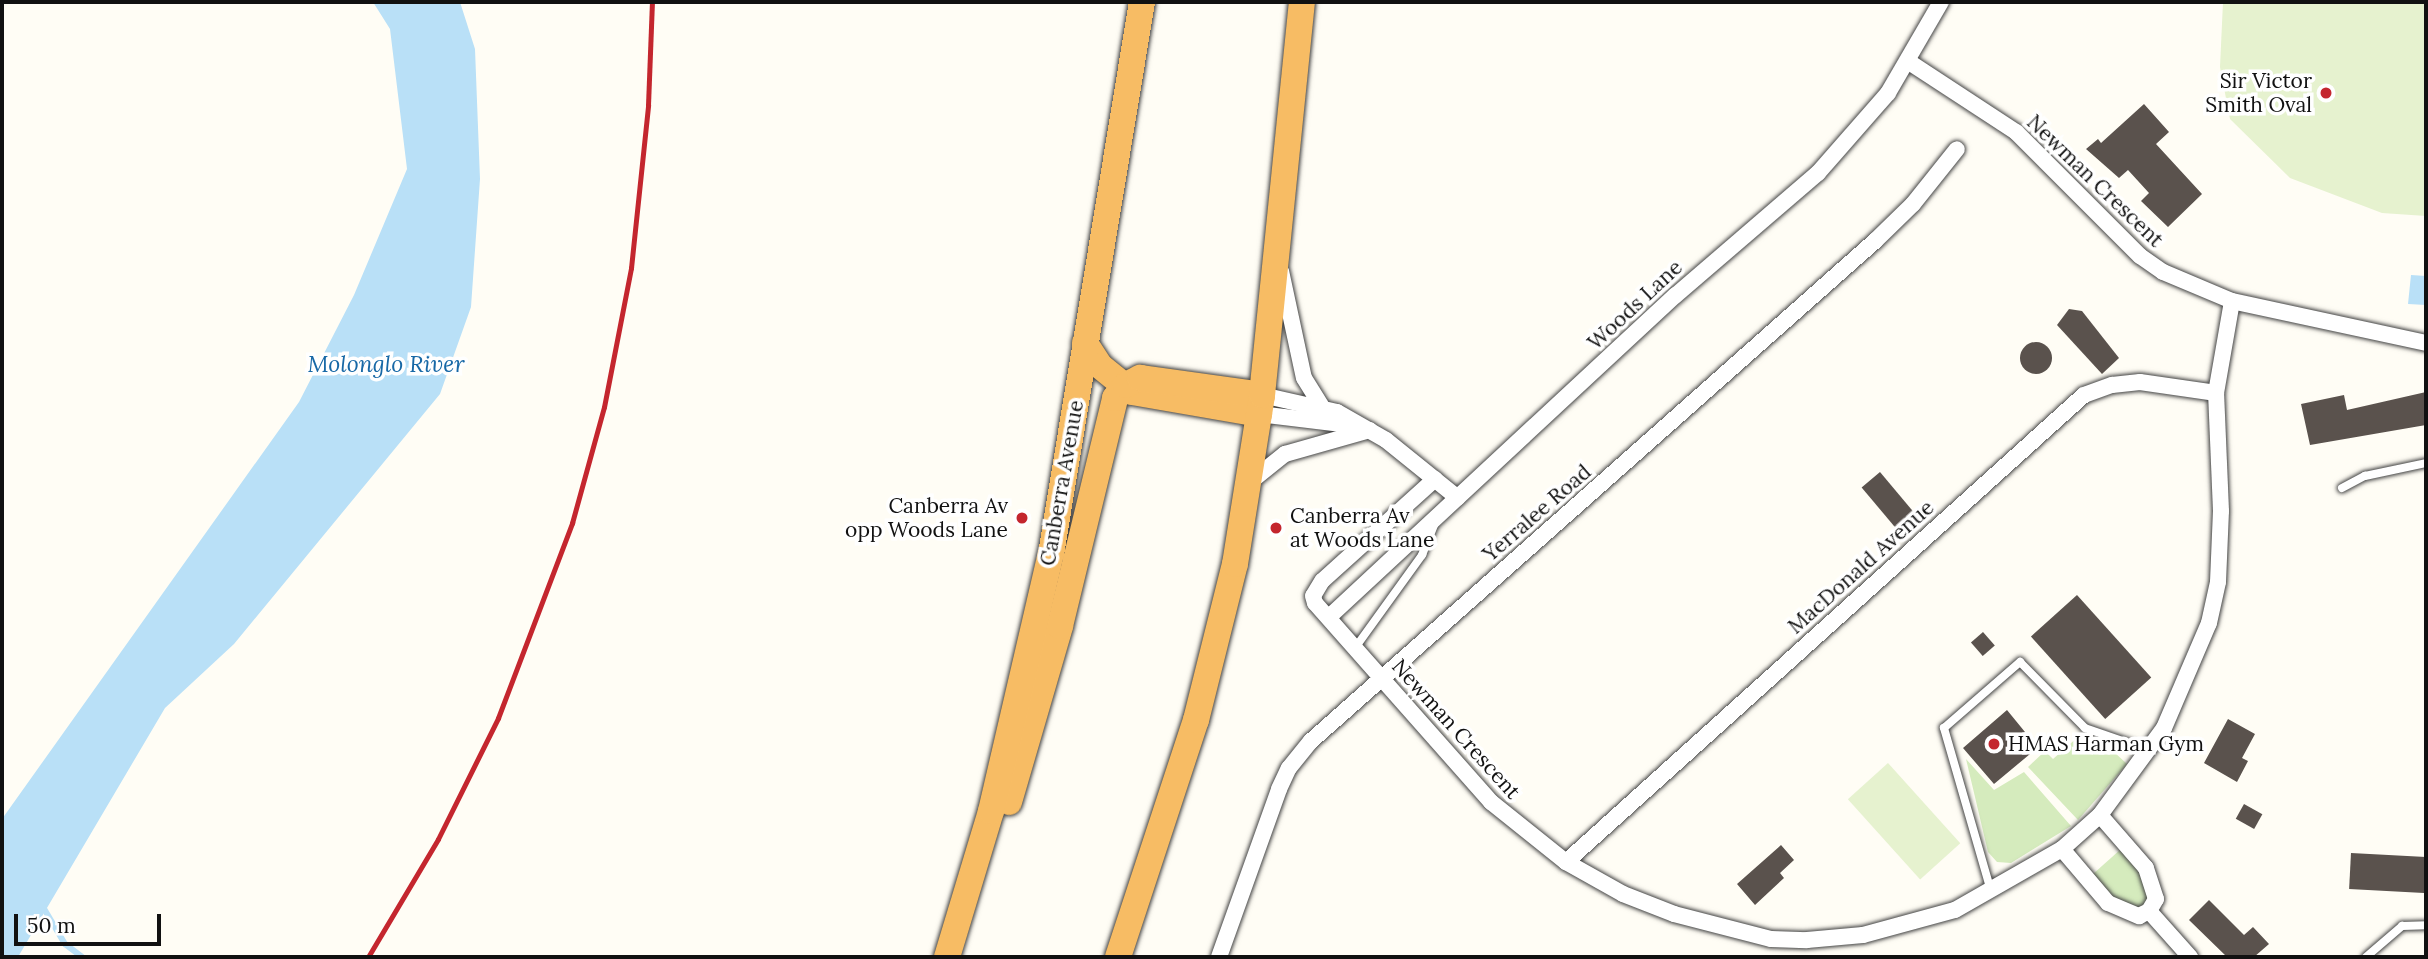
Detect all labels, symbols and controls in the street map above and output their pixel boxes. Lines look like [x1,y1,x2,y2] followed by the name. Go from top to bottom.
[2205,68,2312,118] place label: Sir Victor Smith Oval
[2318,85,2334,101] marker: Sir Victor Smith Oval
[2022,110,2168,252] street label: Newman Crescent
[1583,255,1687,355] street label: Woods Lane
[307,350,465,378] water label: Molonglo River
[1035,398,1089,568] street label: Canberra Avenue
[1478,459,1596,567] street label: Yerralee Road
[845,493,1008,543] place label: Canberra Av opp Woods Lane
[1783,495,1939,639] street label: MacDonald Avenue
[1290,503,1434,553] place label: Canberra Av at Woods Lane
[1014,510,1030,526] marker: Canberra Av opp Woods Lane
[1268,520,1284,536] marker: Canberra Av at Woods Lane
[1387,654,1525,804] street label: Newman Crescent
[2008,731,2204,757] place label: HMAS Harman Gym
[1986,736,2002,752] marker: HMAS Harman Gym
[18,900,164,944] scale bar
[27,912,76,939] text: 50 m

